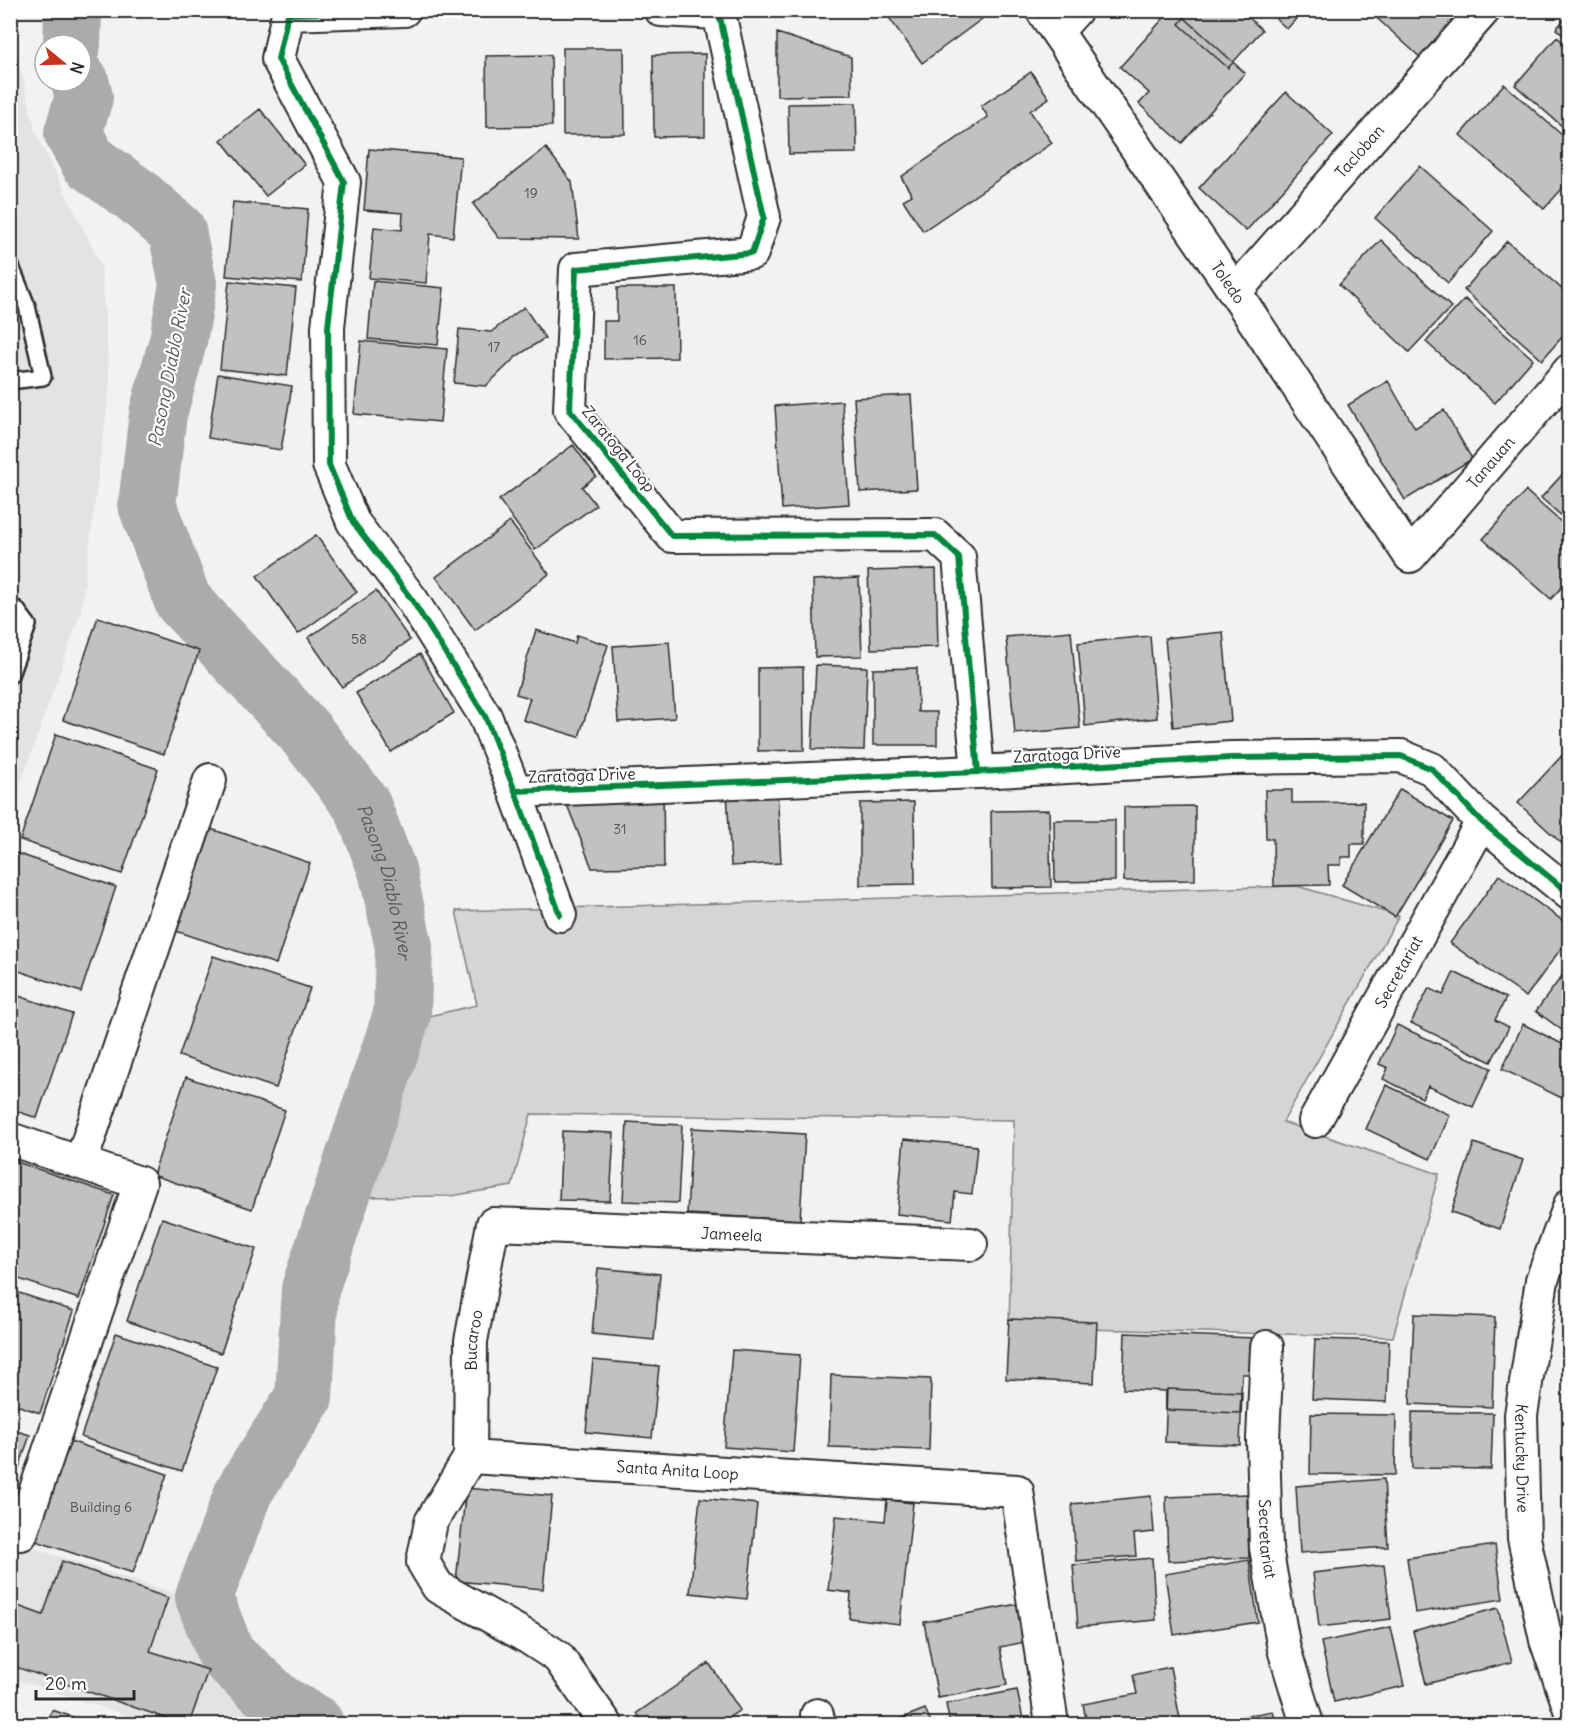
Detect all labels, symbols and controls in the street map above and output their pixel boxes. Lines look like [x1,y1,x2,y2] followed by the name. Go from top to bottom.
[33,33,93,93] north arrow
[66,59,88,76] text: N
[1331,120,1388,182] street label: Tacloban
[524,184,538,202] house number: 19
[1207,257,1250,307] street label: Toledo
[143,284,197,449] water label: Pasong Diablo River
[633,331,647,349] house number: 16
[488,338,500,356] house number: 17
[578,402,660,496] street label: Zaratoga Loop
[1463,432,1519,493] street label: Tanauan
[351,630,367,648] house number: 58
[1013,741,1121,767] street label: Zaratoga Drive
[528,763,636,787] street label: Zaratoga Drive
[352,801,417,962] water label: Pasong Diablo River
[613,820,627,838] house number: 31
[1370,932,1427,1011] street label: Secretariat
[701,1223,763,1245] street label: Jameela
[461,1308,487,1371] street label: Bucaroo
[1511,1402,1533,1513] street label: Kentucky Drive
[616,1456,739,1484] street label: Santa Anita Loop
[70,1498,132,1516] house number: Building 6
[1255,1499,1281,1581] street label: Secretariat
[36,1663,134,1701] scale bar
[45,1672,87,1695] text: 20 m

